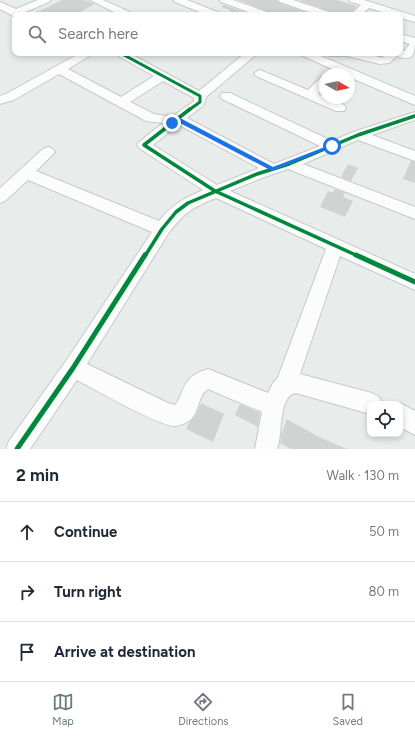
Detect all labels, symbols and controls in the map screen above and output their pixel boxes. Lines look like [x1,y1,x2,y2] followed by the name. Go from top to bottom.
[12,12,403,56] search box
[26,23,48,45] icon: search
[58,25,138,43] text: Search here
[319,68,355,104] north arrow
[163,114,181,132] route end
[323,137,341,155] route start
[367,401,403,437] map controls
[367,401,403,437] button: locate
[16,465,59,485] text: 2 min
[326,468,399,483] text: Walk · 130 m
[16,521,38,543] icon: ahead
[54,523,117,541] text: Continue
[369,524,399,539] text: 50 m
[16,581,38,603] icon: right
[54,583,122,601] text: Turn right
[368,584,399,599] text: 80 m
[16,641,38,663] icon: arrive
[54,643,195,661] text: Arrive at destination
[52,691,74,728] tab: Map
[178,691,228,728] tab: Directions
[333,691,363,728] tab: Saved

